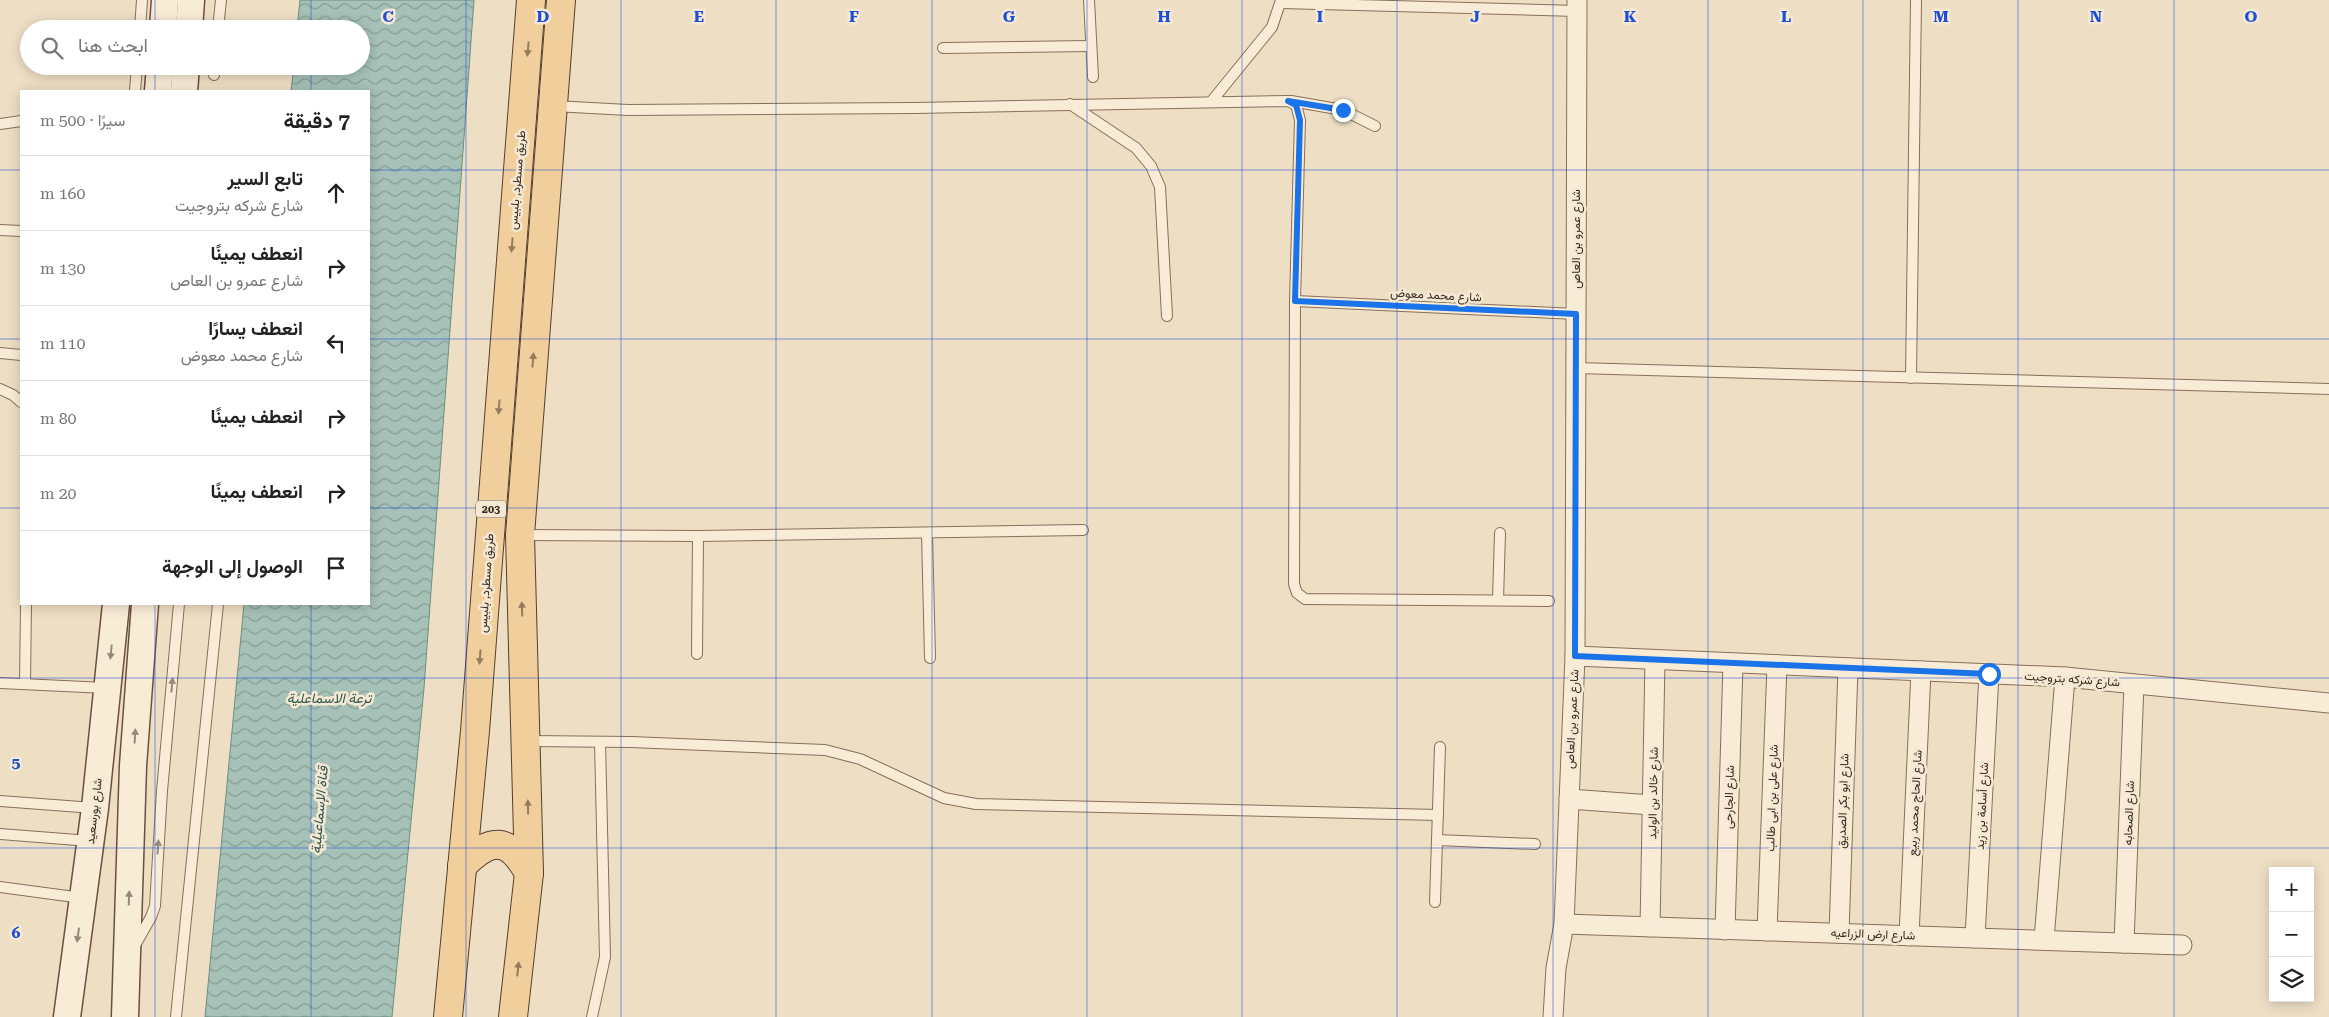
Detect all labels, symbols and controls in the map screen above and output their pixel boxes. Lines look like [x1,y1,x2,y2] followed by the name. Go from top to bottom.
[382,7,394,26] text: C
[537,7,550,26] text: D
[694,7,704,26] text: E
[849,7,859,26] text: F
[1003,7,1016,26] text: G
[1157,7,1171,26] text: H
[1317,7,1323,26] text: I
[1470,7,1480,26] text: J
[1624,7,1637,26] text: K
[1781,7,1791,26] text: L
[1933,7,1949,26] text: M
[2090,7,2102,26] text: N
[2245,7,2258,26] text: O
[20,20,370,75] search box
[38,34,66,62] icon: search
[78,34,148,57] text: ابحث هنا
[523,41,531,57] one-way arrow
[1332,99,1355,122] route end
[283,109,350,133] text: 7 دقيقة
[40,111,125,130] text: سيرًا · 500 m
[506,130,529,230] street label: طريق مسطرد, بلبيس
[227,167,303,190] text: تابع السير
[322,179,350,207] icon: ahead
[40,184,86,203] text: 160 m
[1569,189,1585,289] street label: شارع عمرو بن العاص
[175,196,303,215] text: شارع شركه بتروجيت
[507,238,515,254] one-way arrow
[211,242,303,265] text: انعطف يمينًا
[322,254,350,282] icon: right
[40,259,86,278] text: 130 m
[170,271,303,290] text: شارع عمرو بن العاص
[1390,286,1482,306] street label: شارع محمد معوض
[208,317,303,340] text: انعطف يسارًا
[322,329,350,357] icon: left
[40,334,86,353] text: 110 m
[181,346,303,365] text: شارع محمد معوض
[529,352,537,368] one-way arrow
[495,400,503,416] one-way arrow
[322,404,350,432] icon: right
[211,405,303,428] text: انعطف يمينًا
[40,409,77,428] text: 80 m
[322,479,350,507] icon: right
[211,480,303,503] text: انعطف يمينًا
[40,484,77,503] text: 20 m
[476,500,506,518] road number: 203
[476,533,497,633] street label: طريق مسطرد, بلبيس
[322,554,350,582] icon: arrive
[162,555,303,578] text: الوصول إلى الوجهة
[518,601,526,617] one-way arrow
[107,645,115,661] one-way arrow
[476,649,484,665] one-way arrow
[1978,663,2001,686] route start
[1562,669,1584,769] street label: شارع عمرو بن العاص
[2024,669,2120,691] street label: شارع شركه بتروجيت
[168,676,176,692] one-way arrow
[287,690,373,707] water label: ترعة الاسماعلية
[131,728,139,744] one-way arrow
[1763,744,1783,852] street label: شارع على بن ابى طالب
[1645,747,1663,839] street label: شارع خالد بن الوليد
[1905,750,1927,857] street label: شارع الحاج محمد ربيع
[12,753,21,772] text: 5
[1834,753,1854,849] street label: شارع ابو بكر الصديق
[1973,762,1993,850] street label: شارع أسامة بن زيد
[307,764,333,855] water label: قناة الإسماعيلية
[1721,765,1739,829] street label: شارع الجارحى
[83,777,107,845] street label: شارع بورسعيد
[2121,780,2139,846] street label: شارع الصحابه
[524,798,532,814] one-way arrow
[155,838,163,854] one-way arrow
[2269,867,2314,1002] map controls
[2269,867,2314,912] button: +
[125,890,133,906] one-way arrow
[2269,912,2314,957] button: −
[12,923,21,942] text: 6
[1830,926,1916,944] street label: شارع ارض الزراعيه
[74,928,82,944] one-way arrow
[2269,957,2314,1002] button: layers
[514,960,522,976] one-way arrow

